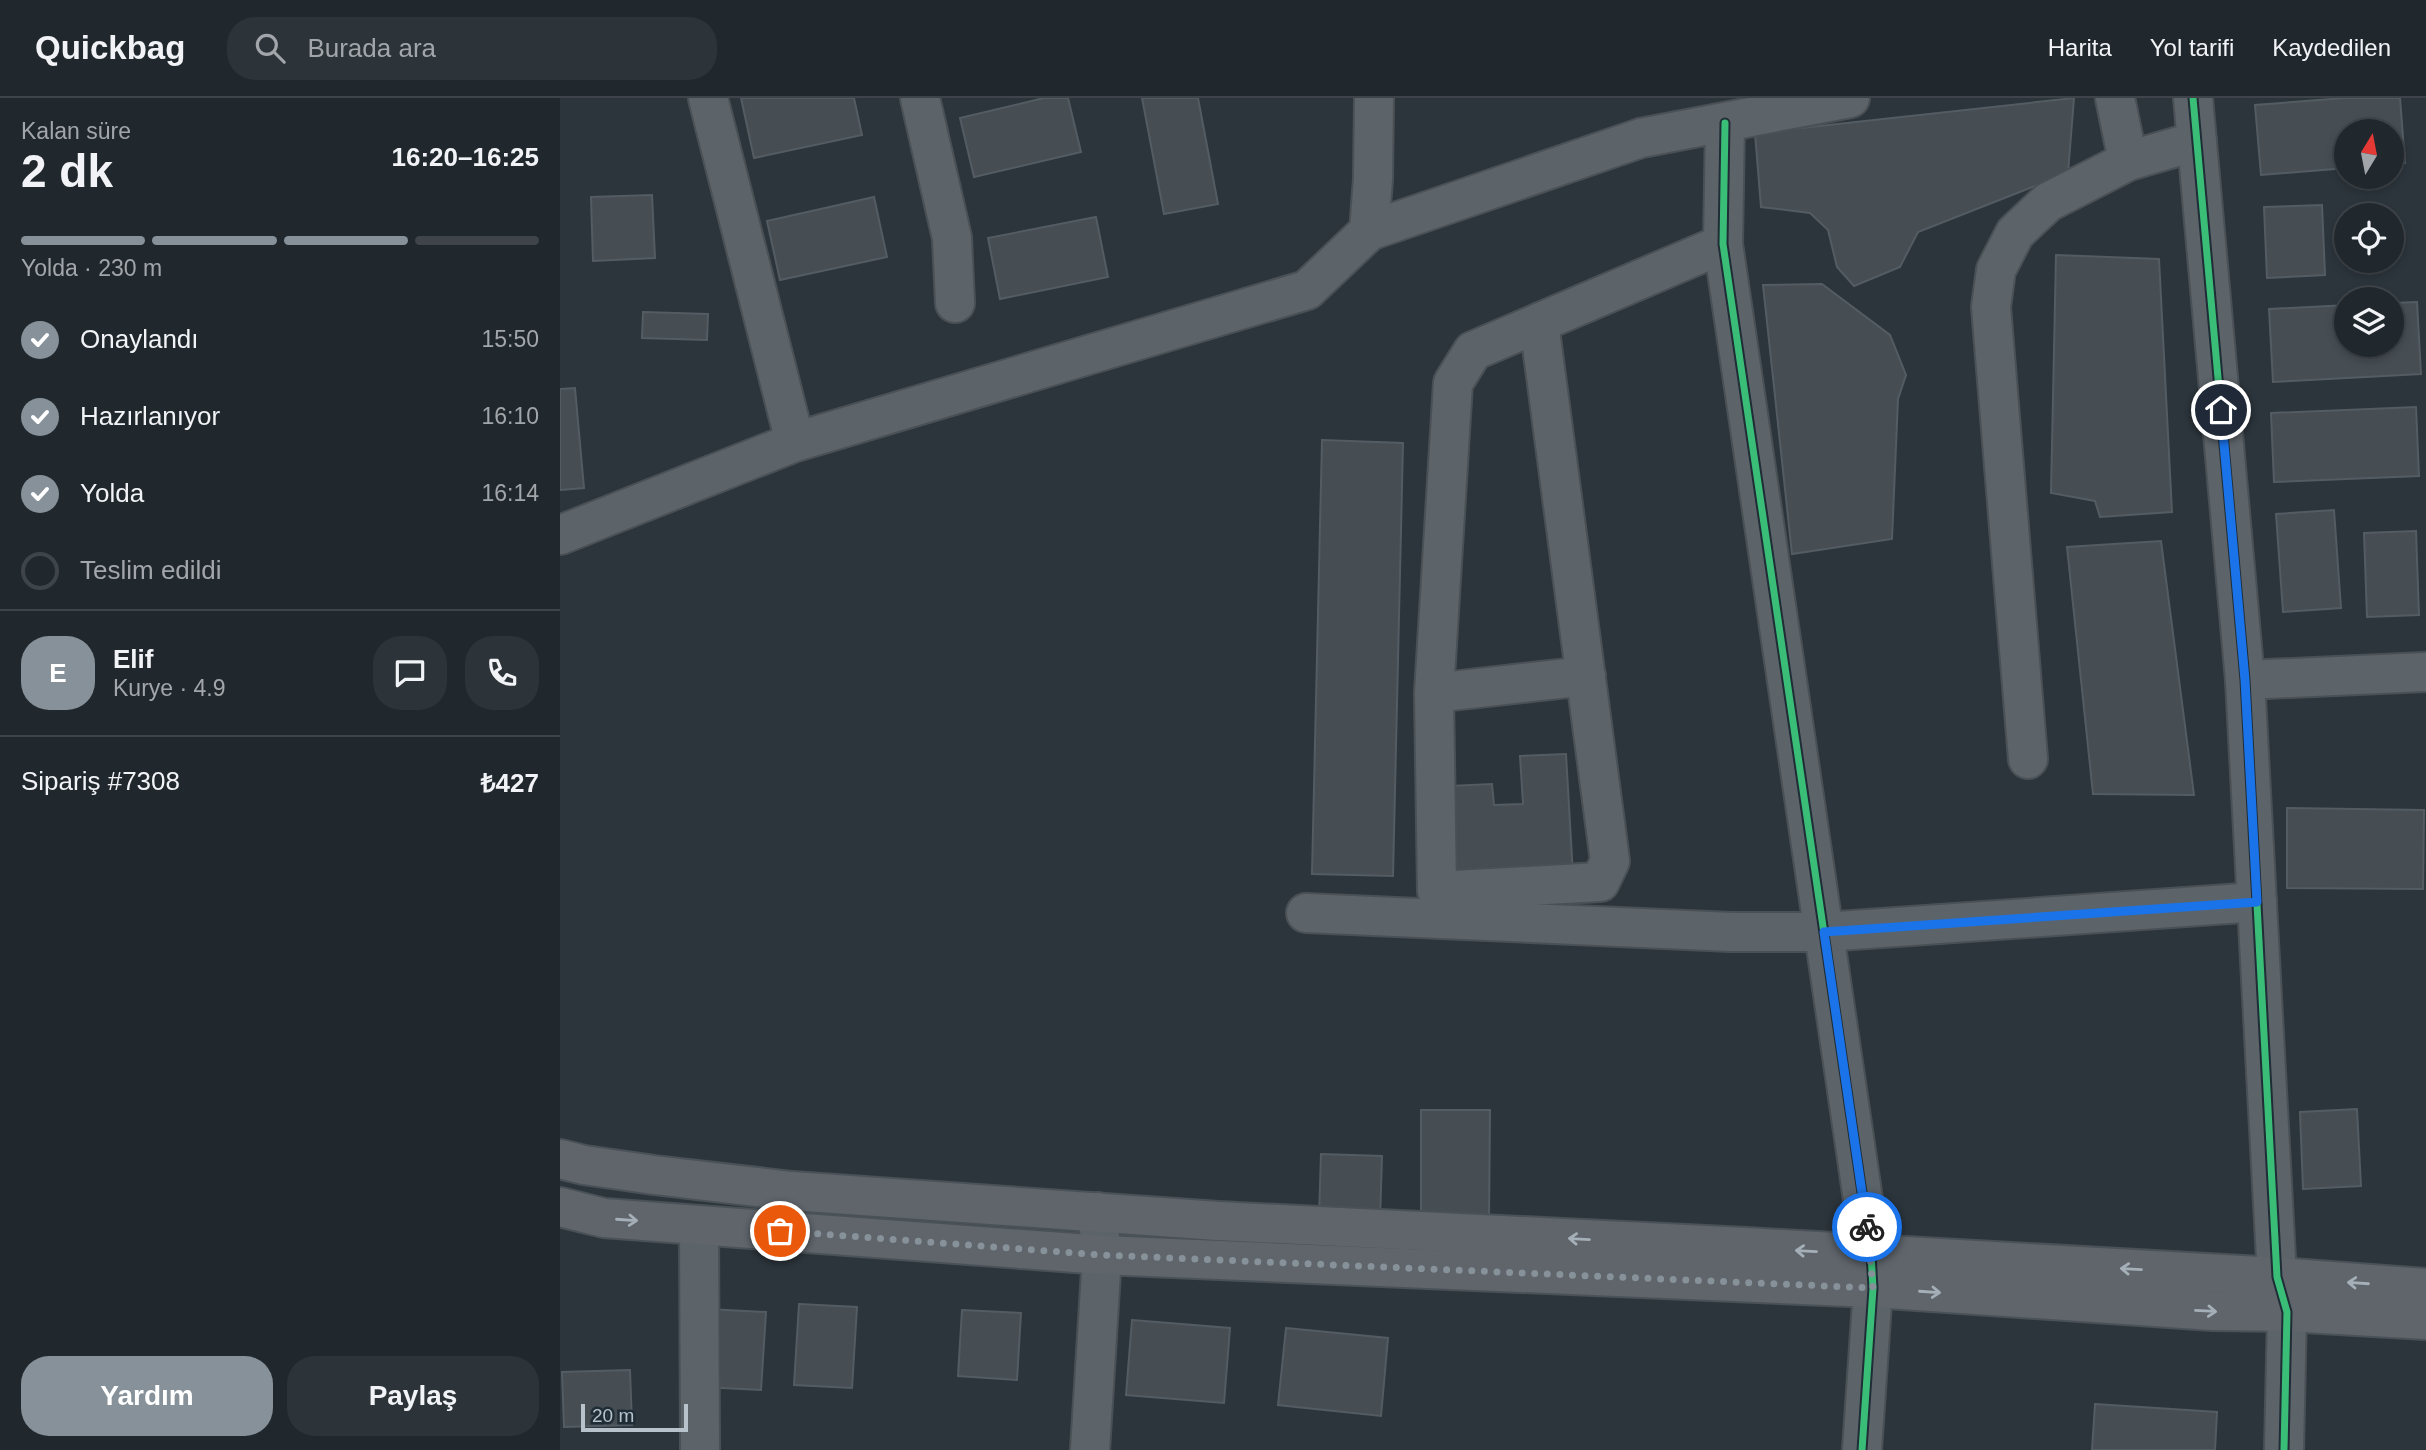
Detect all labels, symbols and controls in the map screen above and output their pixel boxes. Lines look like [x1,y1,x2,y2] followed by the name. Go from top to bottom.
[227,17,717,80] search box
[35,29,185,66] text: Quickbag
[251,29,289,67] icon: search
[307,33,436,63] text: Burada ara
[2048,34,2112,61] text: Harita
[2150,34,2234,61] text: Yol tarifi
[2272,34,2391,61] text: Kaydedilen
[21,118,131,144] text: Kalan süre
[2334,119,2404,189] north arrow
[2334,119,2404,357] map controls
[392,142,539,172] text: 16:20–16:25
[21,145,113,197] text: 2 dk
[2334,203,2404,273] button: locate
[21,255,162,281] text: Yolda · 230 m
[2334,287,2404,357] button: layers
[21,321,59,359] icon: check
[80,324,199,354] text: Onaylandı
[481,326,539,352] text: 15:50
[2191,380,2251,440] pin
[2202,391,2240,429] icon: home
[21,398,59,436] icon: check
[80,401,220,431] text: Hazırlanıyor
[481,403,539,429] text: 16:10
[21,475,59,513] icon: check
[80,478,144,508] text: Yolda
[481,480,539,506] text: 16:14
[80,555,222,585] text: Teslim edildi
[373,636,447,710] button: chat
[465,636,539,710] button: phone
[113,644,153,674] text: Elif
[49,658,67,688] text: E
[113,675,226,701] text: Kurye · 4.9
[21,766,180,796] text: Sipariş #7308
[481,768,539,798] text: ₺427
[1832,1192,1902,1262] courier
[750,1201,810,1261] pin
[1848,1208,1886,1246] icon: bike
[761,1212,799,1250] icon: bag
[615,1214,638,1227] one-way arrow
[1568,1232,1590,1245] one-way arrow
[1795,1244,1818,1257] one-way arrow
[2120,1262,2143,1275] one-way arrow
[2347,1276,2370,1289] one-way arrow
[1918,1286,1941,1299] one-way arrow
[2194,1304,2217,1317] one-way arrow
[21,1356,273,1436] button: Yardım
[287,1356,539,1436] button: Paylaş
[581,1401,688,1433] scale bar
[592,1405,634,1426] text: 20 m

